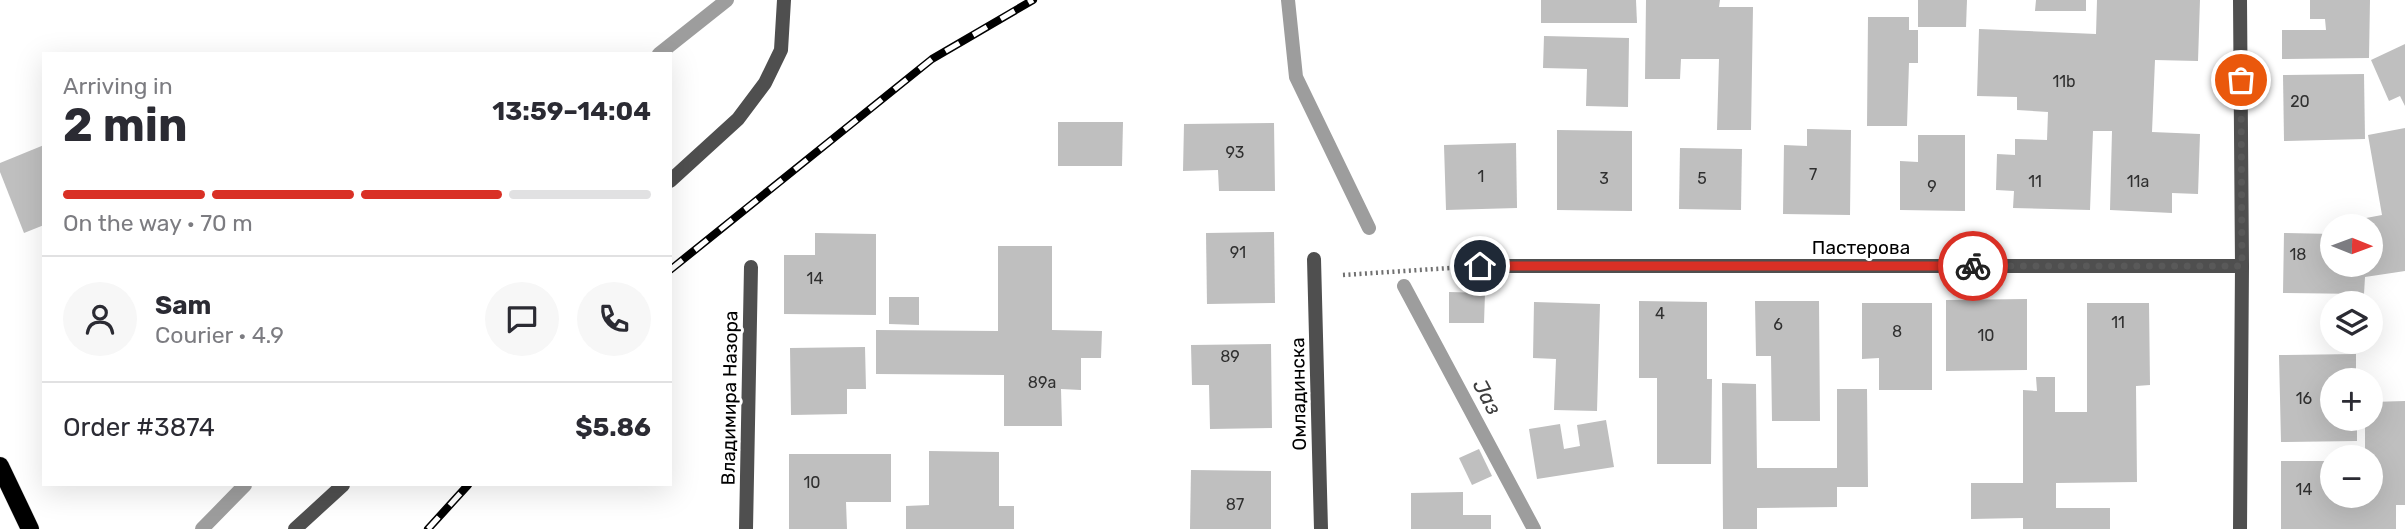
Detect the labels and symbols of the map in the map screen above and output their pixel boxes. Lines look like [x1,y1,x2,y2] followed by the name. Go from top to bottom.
[2211,50,2271,110] pin
[2052,72,2076,91] house number: 11b
[2290,92,2310,111] house number: 20
[1226,143,1244,162] house number: 93
[1809,165,1817,184] house number: 7
[1478,167,1484,186] house number: 1
[1599,169,1609,188] house number: 3
[1697,169,1707,188] house number: 5
[2028,172,2042,191] house number: 11
[2127,172,2149,191] house number: 11a
[1927,177,1937,196] house number: 9
[2320,214,2384,276] north arrow
[1938,231,2008,301] courier
[1450,236,1510,296] pin
[1812,236,1910,259] street label: Пастерова
[1230,243,1246,262] house number: 91
[2289,245,2307,264] house number: 18
[807,269,823,288] house number: 14
[1655,304,1665,323] house number: 4
[716,310,743,486] street label: Владимира Назора
[2111,313,2125,332] house number: 11
[1773,315,1783,334] house number: 6
[1892,322,1902,341] house number: 8
[1977,326,1995,345] house number: 10
[1286,337,1311,451] street label: Омладинска
[1220,347,1240,366] house number: 89
[1028,373,1056,392] house number: 89a
[1468,375,1507,419] water label: Јаз
[2296,389,2313,408] house number: 16
[803,473,821,492] house number: 10
[2296,480,2312,499] house number: 14
[1226,495,1244,514] house number: 87

